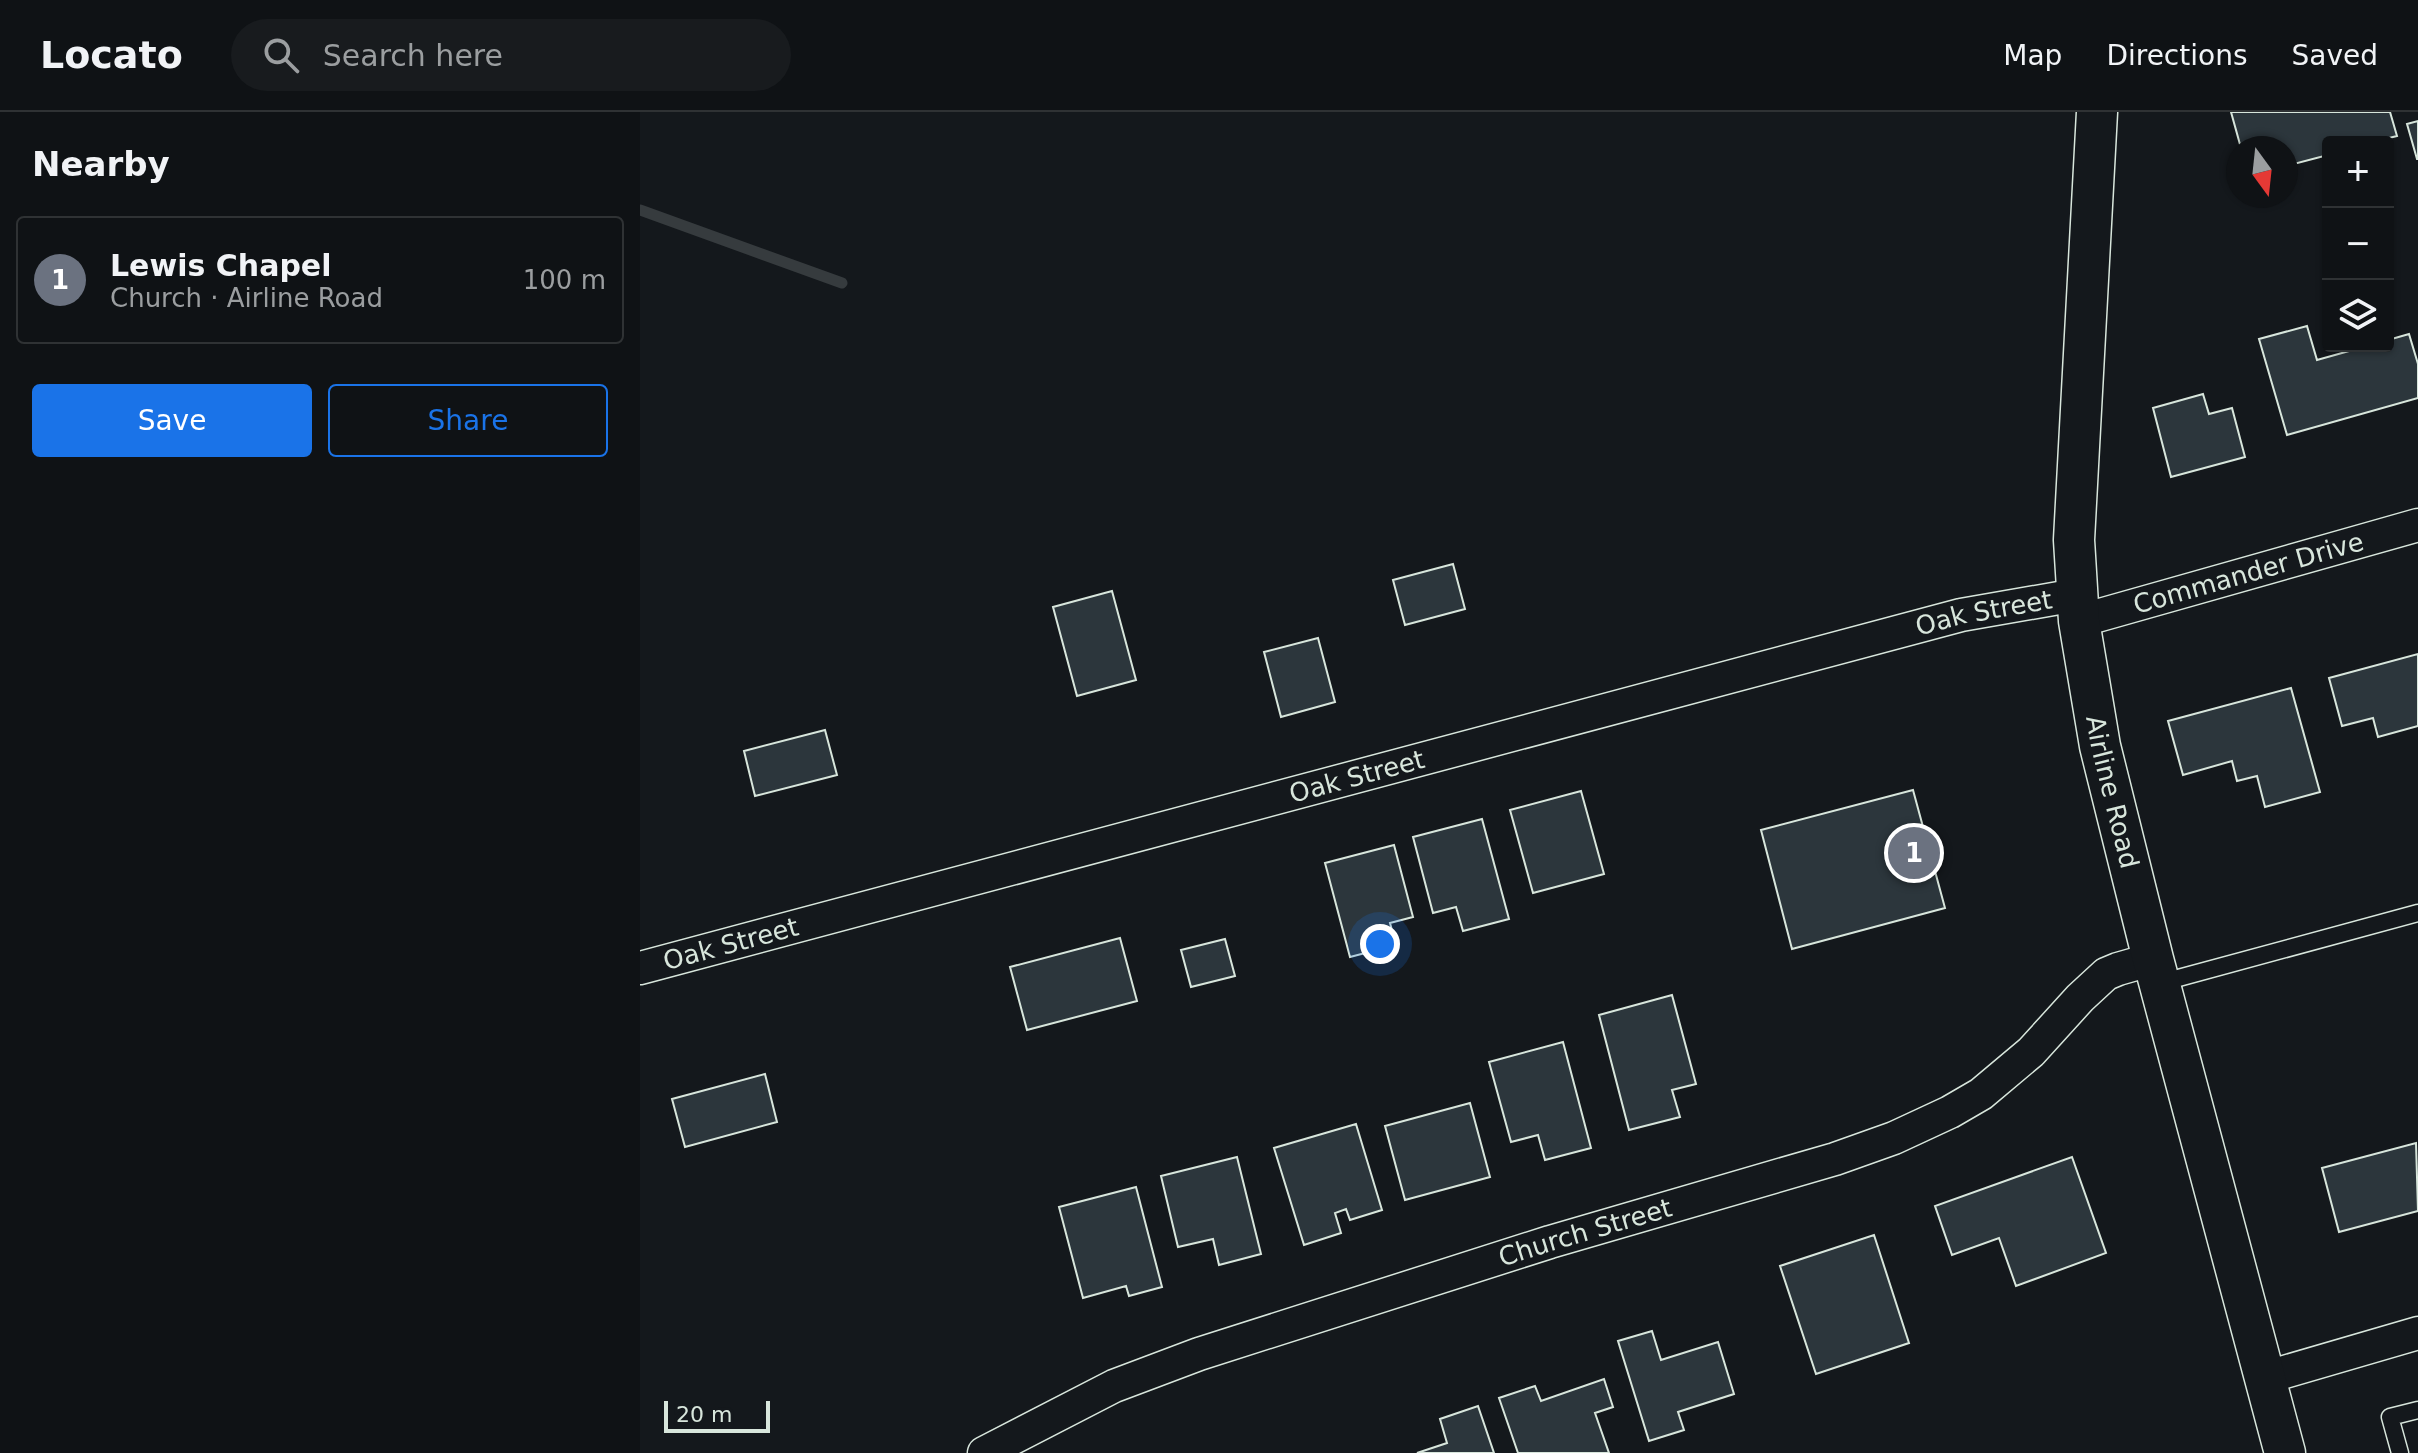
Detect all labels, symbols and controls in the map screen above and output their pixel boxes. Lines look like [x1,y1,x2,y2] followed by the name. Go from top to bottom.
[231,19,791,91] search box
[40,33,183,77] text: Locato
[259,33,303,77] icon: search
[323,38,503,73] text: Search here
[2003,39,2062,72] text: Map
[2106,39,2247,72] text: Directions
[2291,39,2378,72] text: Saved
[2226,136,2298,208] north arrow
[2322,136,2394,352] map controls
[2322,136,2394,208] button: +
[32,144,170,184] text: Nearby
[2322,208,2394,280] button: −
[110,248,331,283] text: Lewis Chapel
[51,265,69,295] text: 1
[523,265,606,295] text: 100 m
[2322,280,2394,352] button: layers
[110,283,383,313] text: Church · Airline Road
[32,384,312,457] button: Save
[328,384,608,457] button: Share
[2130,526,2367,620] street label: Commander Drive
[1912,584,2054,642] street label: Oak Street
[2080,713,2145,871] street label: Airline Road
[1286,744,1428,809] street label: Oak Street
[1888,823,1940,883] pin: 1
[660,911,802,976] street label: Oak Street
[1360,924,1400,964] your location
[1495,1192,1675,1272] street label: Church Street
[664,1397,770,1433] scale bar
[676,1402,732,1427] text: 20 m

